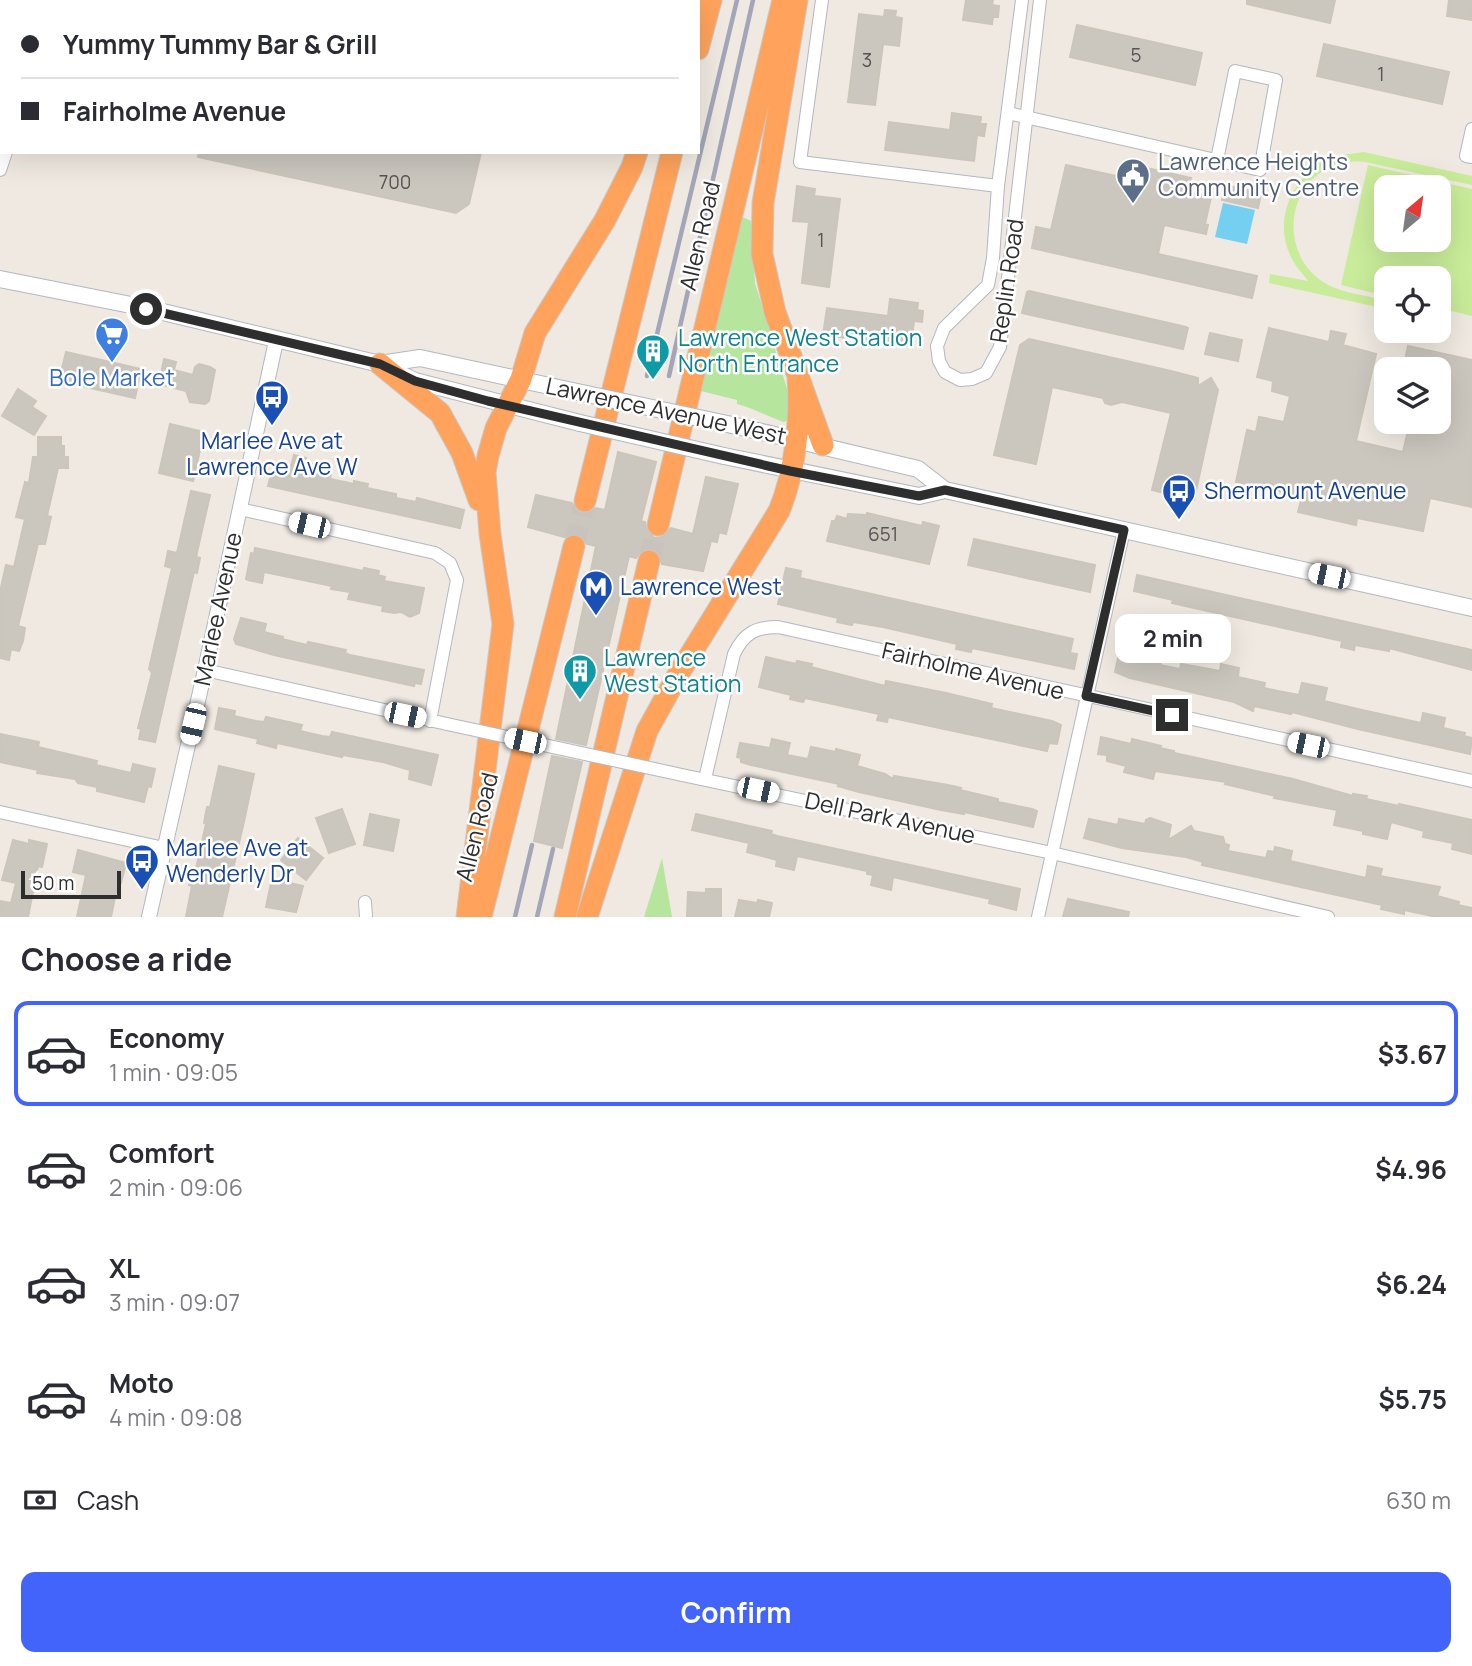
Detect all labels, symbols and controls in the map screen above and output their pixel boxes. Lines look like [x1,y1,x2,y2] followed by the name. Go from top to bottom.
[63,26,378,62] text: Yummy Tummy Bar & Grill
[1131,42,1142,68] house number: 5
[862,47,872,73] house number: 3
[1377,61,1385,87] house number: 1
[63,93,286,129] text: Fairholme Avenue
[1158,145,1359,203] place label: Lawrence Heights Community Centre
[1114,156,1152,205] public building icon: Lawrence Heights Community Centre
[379,169,411,195] house number: 700
[1374,175,1451,252] north arrow
[1374,175,1451,434] map controls
[671,178,727,294] street label: Allen Road
[981,217,1031,345] street label: Replin Road
[817,227,825,253] house number: 1
[1374,266,1451,343] button: locate
[130,293,162,325] route start
[93,315,131,364] supermarket icon: Bole Market
[678,321,922,379] place label: Lawrence West Station North Entrance
[634,332,672,381] building icon: Lawrence West Station North Entrance
[1374,357,1451,434] button: layers
[49,361,175,393] place label: Bole Market
[543,369,789,451] street label: Lawrence Avenue West
[253,378,291,427] bus stop icon: Marlee Ave at Lawrence Ave W
[186,424,358,482] place label: Marlee Ave at Lawrence Ave W
[1160,472,1198,521] bus stop icon: Shermount Avenue
[1204,474,1406,506] place label: Shermount Avenue
[287,510,332,540] car
[868,521,898,547] house number: 651
[185,529,249,688] street label: Marlee Avenue
[1307,561,1352,591] car
[577,568,615,617] metro station icon: Lawrence West
[620,570,782,602] place label: Lawrence West
[1114,614,1230,662] callout: 2 min
[1143,622,1203,654] text: 2 min
[879,633,1068,707] street label: Fairholme Avenue
[604,641,741,699] place label: Lawrence West Station
[561,652,599,701] building icon: Lawrence West Station
[1156,699,1188,731] route end
[383,700,428,730] car
[179,701,208,747] car
[503,726,548,756] car
[1286,730,1331,760] car
[447,769,505,885] street label: Allen Road
[736,775,781,805] car
[802,783,978,851] street label: Dell Park Avenue
[166,831,308,889] place label: Marlee Ave at Wenderly Dr
[123,842,161,891] bus stop icon: Marlee Ave at Wenderly Dr
[21,868,121,900] scale bar
[32,870,74,896] text: 50 m
[21,937,232,981] text: Choose a ride
[109,1020,224,1056] text: Economy
[25,1022,88,1085] icon: car
[1378,1036,1447,1072] text: $3.67
[109,1056,238,1088] text: 1 min · 09:05
[109,1135,215,1171] text: Comfort
[25,1137,88,1200] icon: car
[1375,1151,1447,1187] text: $4.96
[109,1171,243,1203] text: 2 min · 09:06
[109,1250,140,1286] text: XL
[25,1252,88,1315] icon: car
[1376,1266,1447,1302] text: $6.24
[109,1286,240,1318] text: 3 min · 09:07
[109,1365,174,1401] text: Moto
[25,1367,88,1430] icon: car
[1378,1381,1447,1417] text: $5.75
[109,1401,243,1433] text: 4 min · 09:08
[21,1481,59,1519] icon: cash
[77,1482,139,1518] text: Cash
[1386,1484,1451,1516] text: 630 m
[21,1572,1451,1652] button: Confirm

